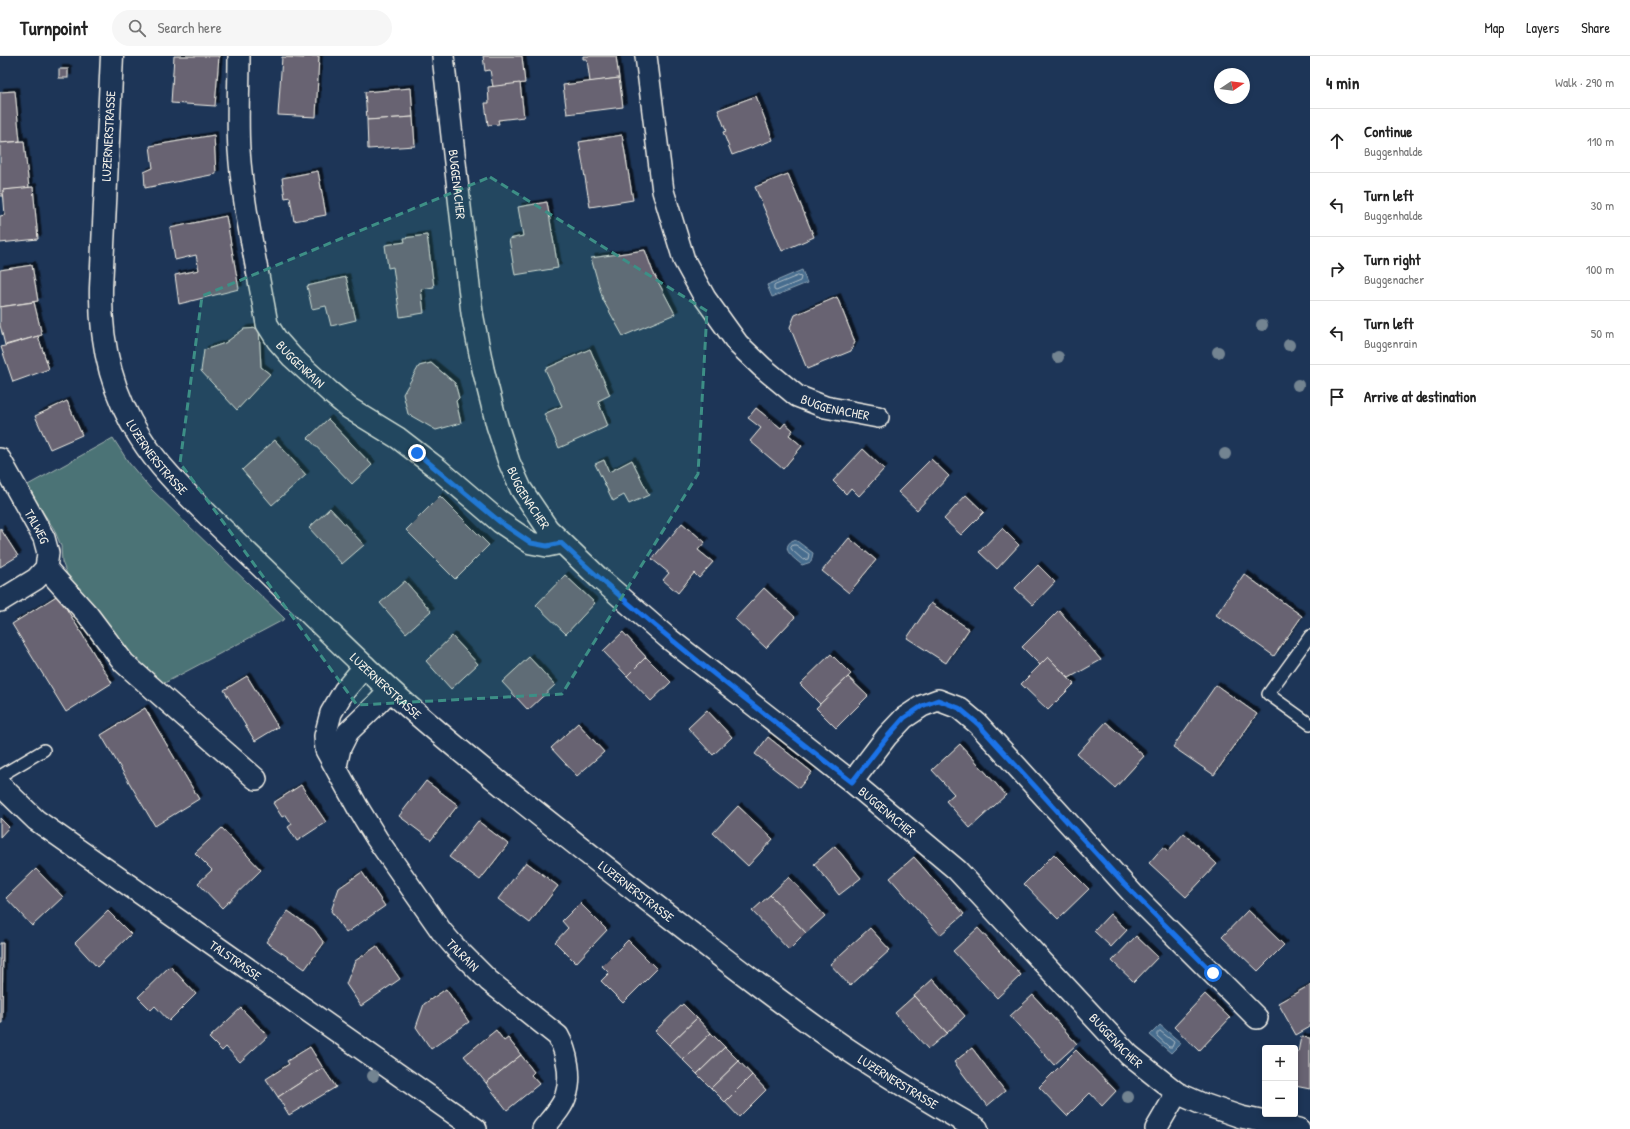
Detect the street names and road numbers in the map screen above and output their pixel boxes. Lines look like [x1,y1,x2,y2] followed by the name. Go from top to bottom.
[97,90,119,182] street label: LUZERNERSTRASSE
[445,148,470,220] street label: BUGGENACHER
[272,336,329,392] street label: BUGGENRAIN
[798,389,871,424] street label: BUGGENACHER
[122,416,192,499] street label: LUZERNERSTRASSE
[503,463,554,532] street label: BUGGENACHER
[21,506,54,546] street label: TALWEG
[346,648,426,723] street label: LUZERNERSTRASSE
[855,782,920,841] street label: BUGGENACHER
[595,856,678,926] street label: LUZERNERSTRASSE
[443,935,483,975] street label: TALRAIN
[206,936,265,985] street label: TALSTRASSE
[1085,1009,1147,1072] street label: BUGGENACHER
[855,1050,942,1113] street label: LUZERNERSTRASSE

